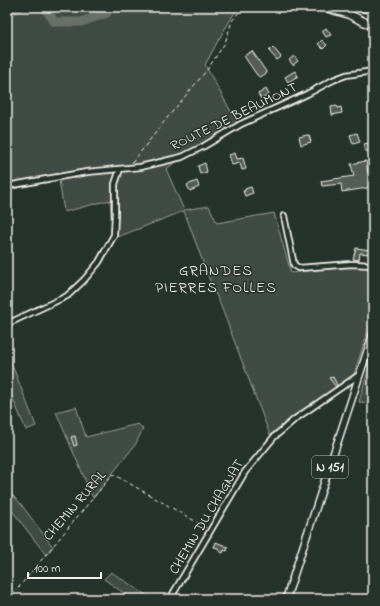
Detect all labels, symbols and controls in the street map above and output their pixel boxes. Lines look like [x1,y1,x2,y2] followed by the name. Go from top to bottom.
[167,77,301,157] street label: ROUTE DE BEAUMONT
[155,260,277,299] district label: GRANDES PIERRES FOLLES
[164,455,250,579] street label: CHEMIN DU CHAGNAT
[312,456,348,478] road number: N 151
[38,466,112,546] street label: CHEMIN RURAL
[28,554,101,580] scale bar
[34,560,61,578] text: 100 m

